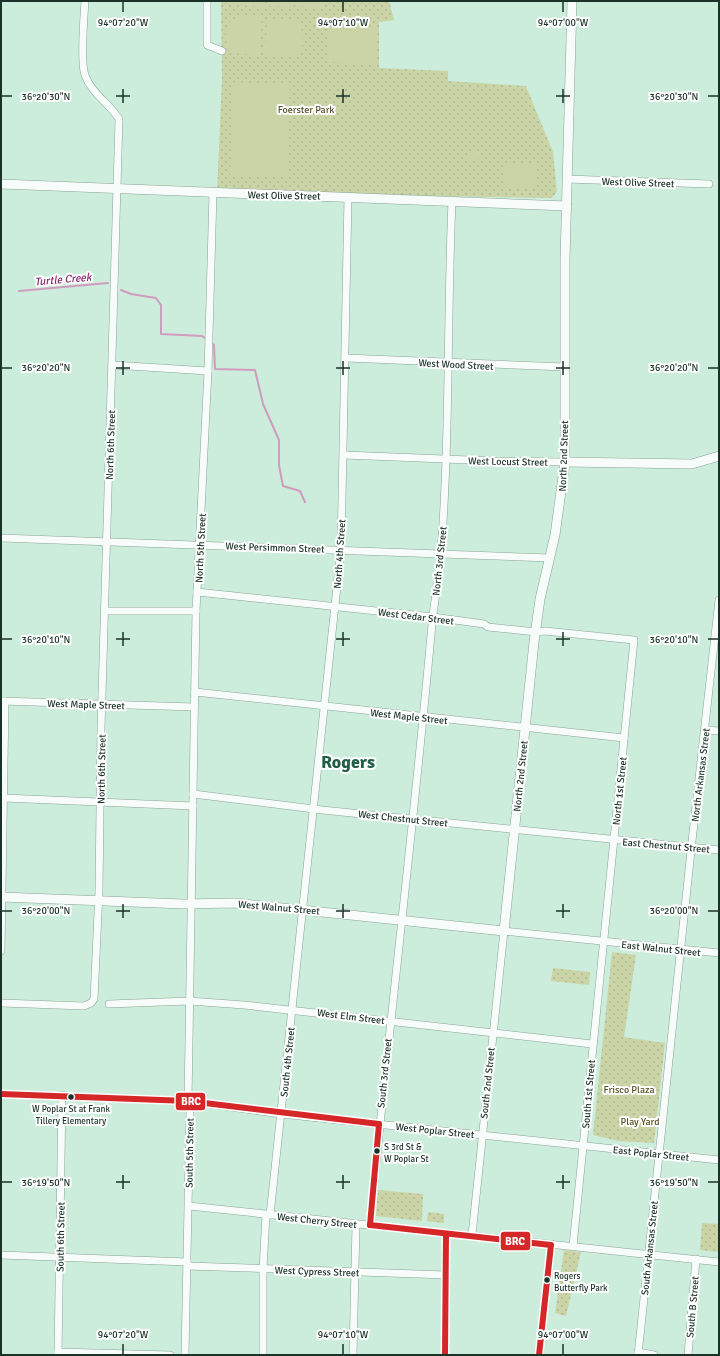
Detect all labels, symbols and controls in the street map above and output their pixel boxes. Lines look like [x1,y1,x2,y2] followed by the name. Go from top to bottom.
[98,17,149,29] text: 94°07'20"W
[318,17,369,29] text: 94°07'10"W
[538,17,589,29] text: 94°07'00"W
[22,91,70,103] text: 36°20'30"N
[650,91,698,103] text: 36°20'30"N
[278,104,334,116] park label: Foerster Park
[601,176,675,190] street label: West Olive Street
[247,189,321,203] street label: West Olive Street
[34,270,93,288] water label: Turtle Creek
[418,357,494,373] street label: West Wood Street
[22,362,70,374] text: 36°20'20"N
[650,362,698,374] text: 36°20'20"N
[104,410,118,480] street label: North 6th Street
[557,420,571,492] street label: North 2nd Street
[468,455,548,469] street label: West Locust Street
[193,512,209,583] street label: North 5th Street
[332,518,348,589] street label: North 4th Street
[430,525,450,596] street label: North 3rd Street
[225,540,325,556] street label: West Persimmon Street
[377,606,455,628] street label: West Cedar Street
[22,634,70,646] text: 36°20'10"N
[650,634,698,646] text: 36°20'10"N
[47,698,126,712] street label: West Maple Street
[370,707,449,727] street label: West Maple Street
[689,727,713,823] street label: North Arkansas Street
[95,734,109,804] street label: North 6th Street
[511,739,531,812] street label: North 2nd Street
[321,751,375,773] district label: Rogers
[610,756,630,826] street label: North 1st Street
[357,808,449,830] street label: West Chestnut Street
[622,836,711,856] street label: East Chestnut Street
[238,898,321,918] street label: West Walnut Street
[22,905,70,917] text: 36°20'00"N
[650,905,698,917] text: 36°20'00"N
[621,939,702,959] street label: East Walnut Street
[316,1007,386,1027] street label: West Elm Street
[278,1026,298,1098] street label: South 4th Street
[375,1037,395,1109] street label: South 3rd Street
[478,1046,498,1119] street label: South 2nd Street
[580,1059,598,1129] street label: South 1st Street
[603,1084,655,1096] park label: Frisco Plaza
[66,1092,76,1102] marker: W Poplar St at Frank Tillery Elementary
[175,1092,206,1111] line badge: BRC
[181,1095,201,1108] text: BRC
[32,1104,110,1127] place label: W Poplar St at Frank Tillery Elementary
[621,1116,659,1128] park label: Play Yard
[183,1117,197,1188] street label: South 5th Street
[395,1121,475,1141] street label: West Poplar Street
[384,1142,429,1165] place label: S 3rd St & W Poplar St
[612,1144,690,1164] street label: East Poplar Street
[372,1146,382,1156] marker: S 3rd St & W Poplar St
[22,1177,70,1189] text: 36°19'50"N
[650,1177,698,1189] text: 36°19'50"N
[639,1200,661,1296] street label: South Arkansas Street
[54,1201,68,1272] street label: South 6th Street
[276,1211,358,1231] street label: West Cherry Street
[500,1231,531,1251] line badge: BRC
[505,1235,525,1248] text: BRC
[274,1265,360,1279] street label: West Cypress Street
[554,1271,608,1294] place label: Rogers Butterfly Park
[542,1275,552,1285] marker: Rogers Butterfly Park
[684,1275,702,1338] street label: South B Street
[98,1329,149,1341] text: 94°07'20"W
[318,1329,369,1341] text: 94°07'10"W
[538,1329,589,1341] text: 94°07'00"W

